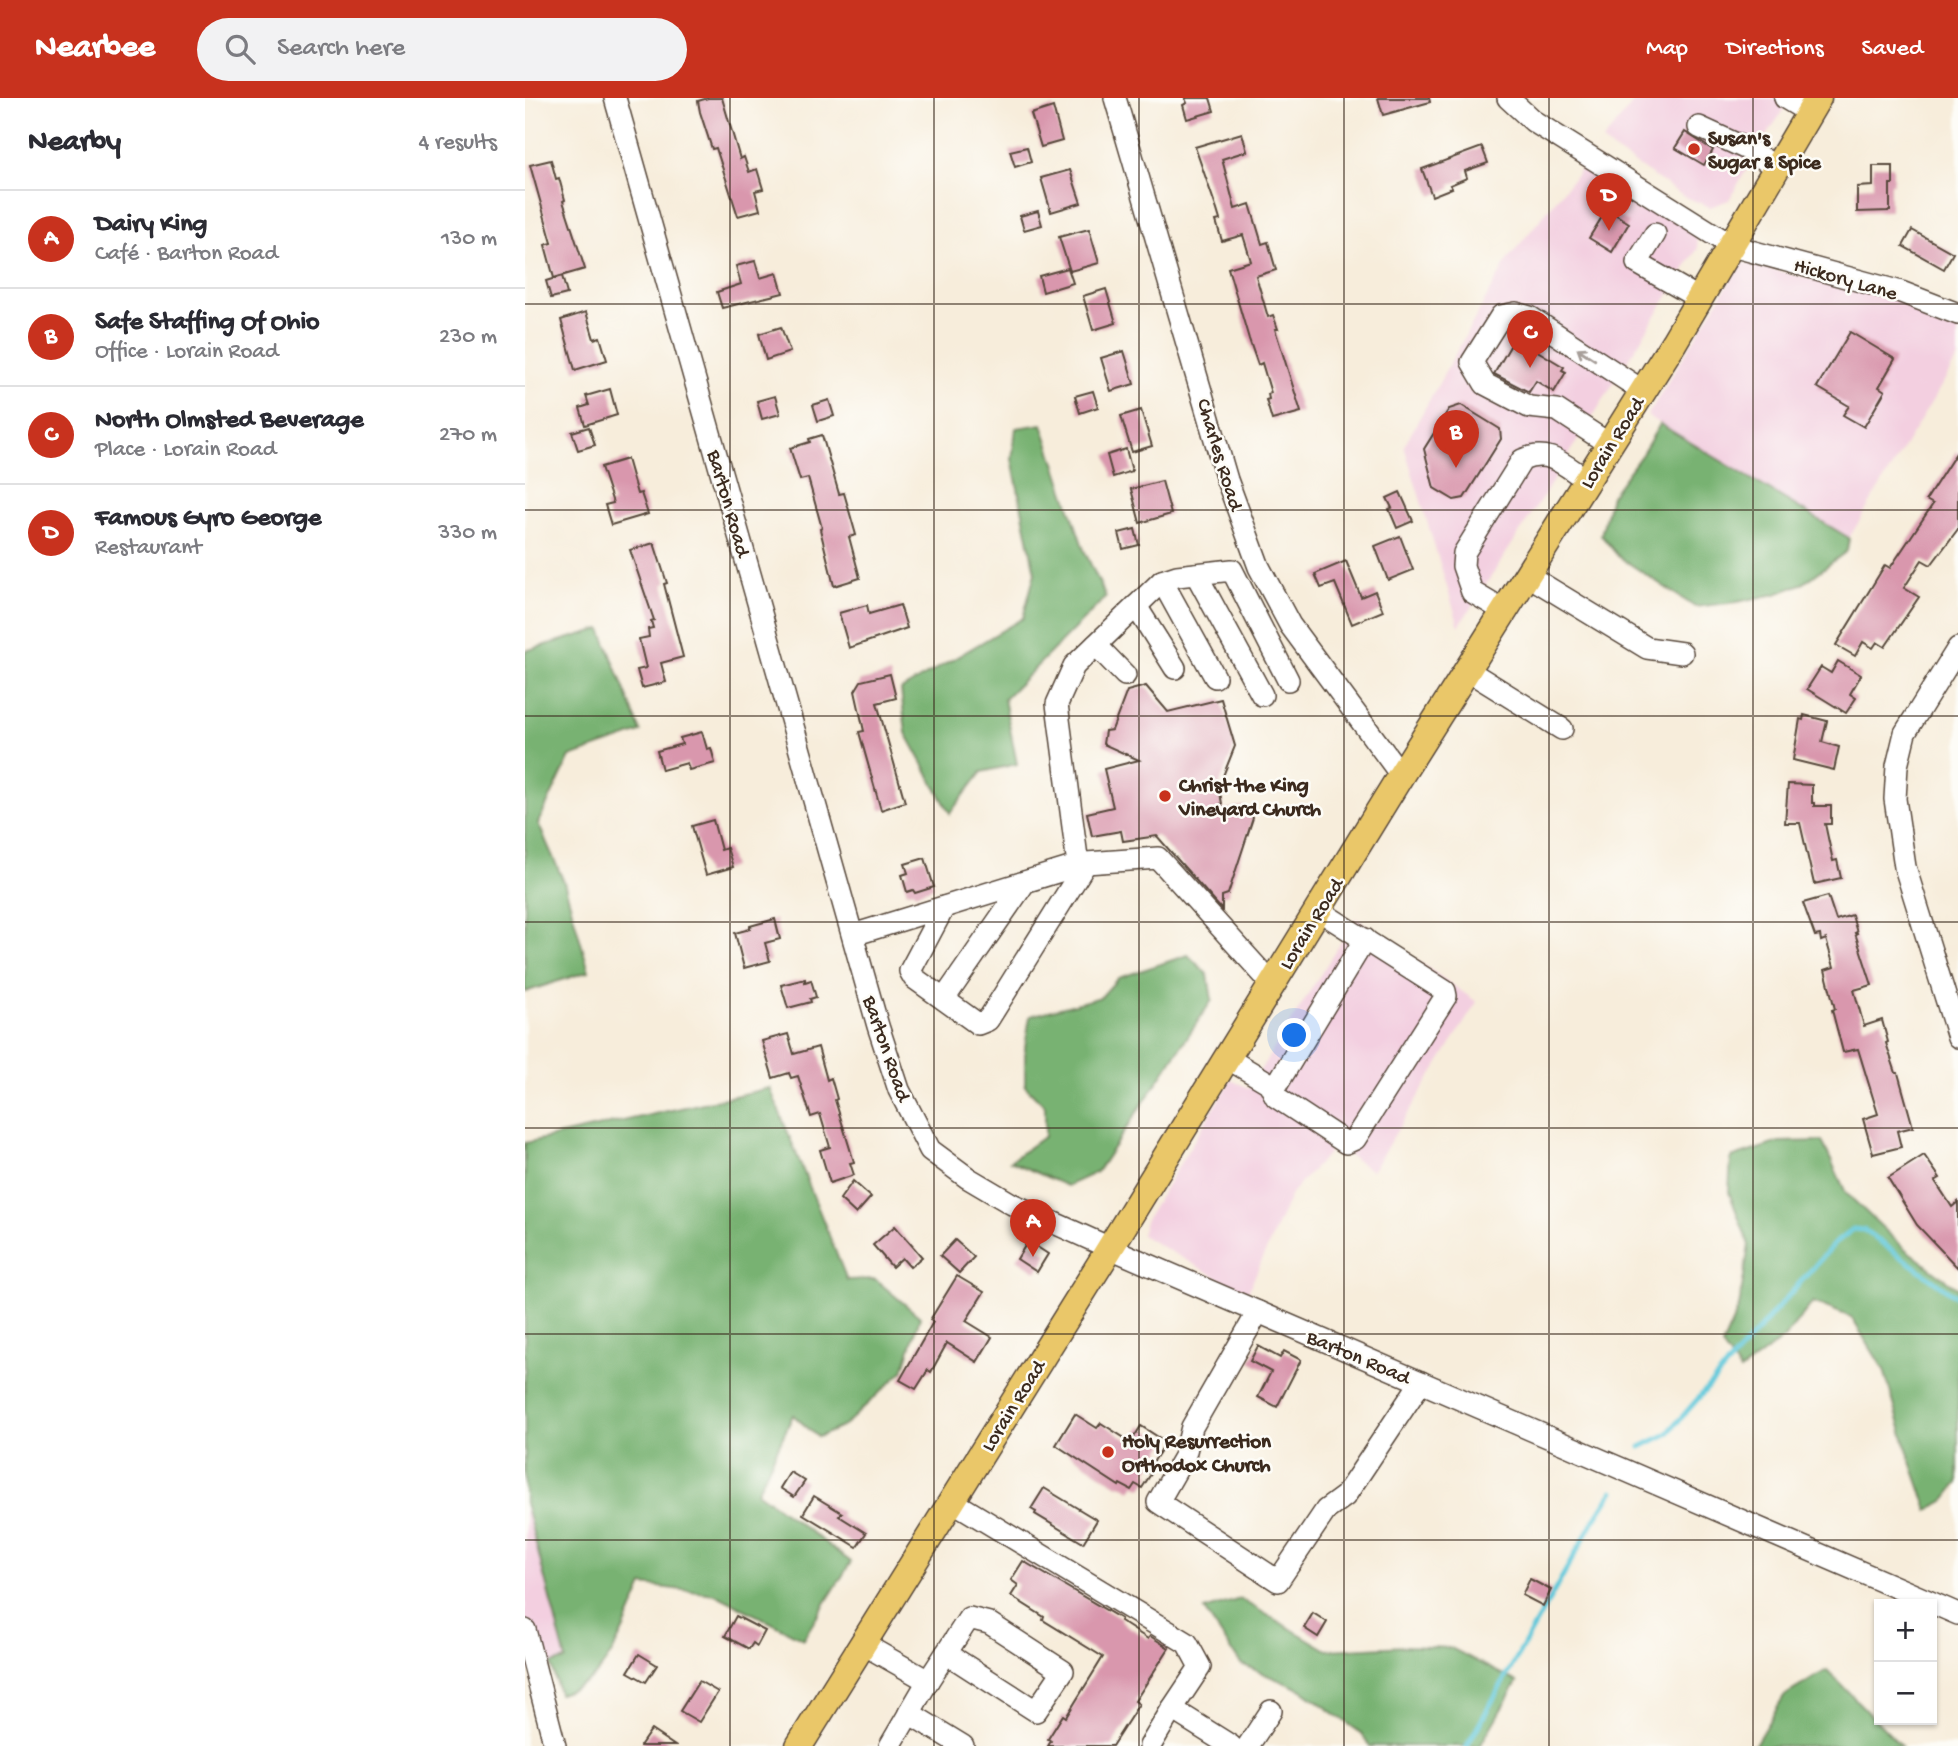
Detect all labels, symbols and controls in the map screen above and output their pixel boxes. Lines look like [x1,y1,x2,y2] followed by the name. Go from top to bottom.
[197,18,687,81] search box
[35,30,155,68] text: Nearbee
[221,30,259,68] icon: search
[277,34,405,65] text: Search here
[1646,35,1688,64] text: Map
[1726,35,1824,64] text: Directions
[1862,35,1923,64] text: Saved
[28,126,121,161] text: Nearby
[1708,128,1822,177] place label: Susan's Sugar & Spice
[418,130,497,157] text: 4 results
[1686,141,1702,157] marker: Susan's Sugar & Spice
[1586,173,1632,231] pin: D
[95,210,207,241] text: Dairy King
[44,226,58,253] text: A
[441,226,497,253] text: 130 m
[95,241,278,268] text: Café · Barton Road
[1790,255,1901,308] street label: Hickory Lane
[95,308,320,339] text: Safe Staffing Of Ohio
[1507,310,1553,368] pin: C
[45,324,57,351] text: B
[439,324,497,351] text: 230 m
[95,339,279,366] text: Office · Lorain Road
[1576,346,1596,360] one-way arrow
[1576,392,1653,494] street label: Lorain Road
[1189,396,1247,516] street label: Charles Road
[95,406,364,437] text: North Olmsted Beverage
[1433,410,1479,468] pin: B
[45,422,57,449] text: C
[439,422,497,449] text: 270 m
[95,437,276,464] text: Place · Lorain Road
[699,447,754,562] street label: Barton Road
[95,504,321,535] text: Famous Gyro George
[44,520,59,547] text: D
[438,520,497,547] text: 330 m
[95,535,202,562] text: Restaurant
[1178,775,1322,824] place label: Christ the King Vineyard Church
[1157,788,1173,804] marker: Christ the King Vineyard Church
[1275,873,1352,975] street label: Lorain Road
[855,992,915,1107] street label: Barton Road
[1277,1018,1311,1052] your location
[1010,1199,1056,1257] pin: A
[1301,1326,1415,1393] street label: Barton Road
[977,1355,1054,1457] street label: Lorain Road
[1122,1431,1272,1480] place label: Holy Resurrection Orthodox Church
[1100,1444,1116,1460] marker: Holy Resurrection Orthodox Church
[1874,1599,1937,1725] map controls
[1874,1599,1937,1662] button: +
[1874,1662,1937,1725] button: −

